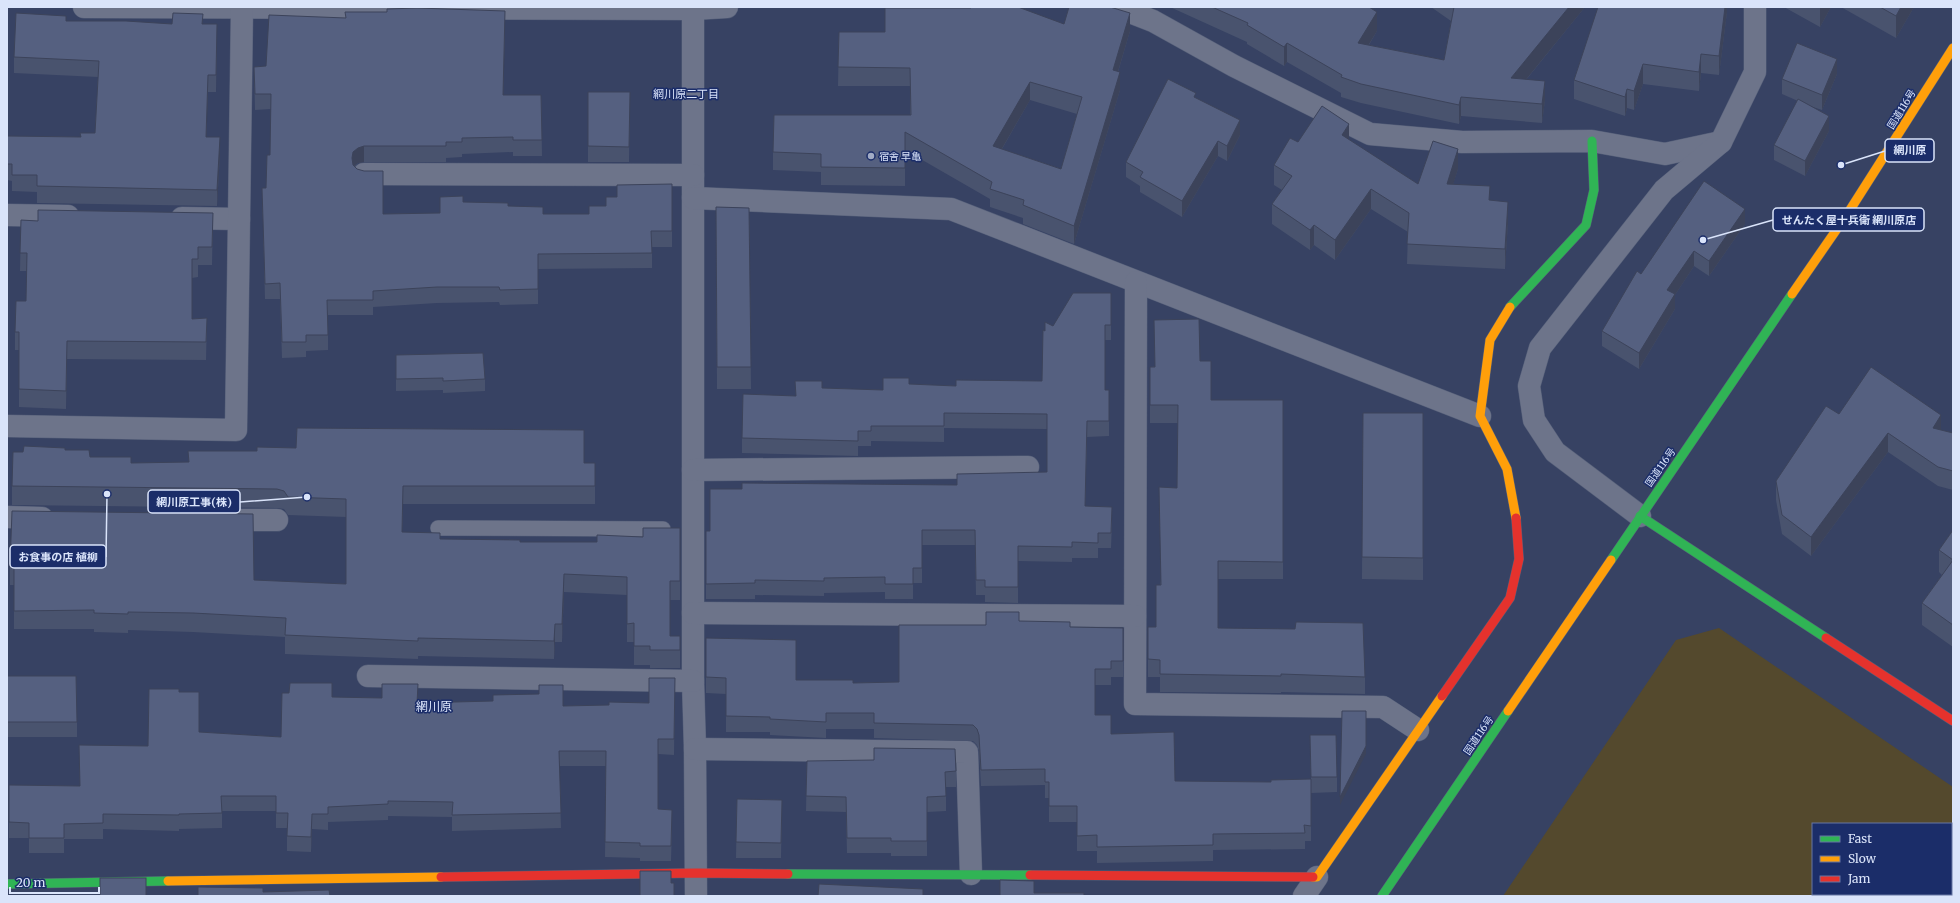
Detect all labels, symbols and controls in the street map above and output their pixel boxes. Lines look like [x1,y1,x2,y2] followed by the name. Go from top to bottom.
[653,87,719,101] district label: 網川原二丁目
[1884,87,1919,132] street label: 国道116号
[1885,139,1934,162] callout: 網川原
[1894,143,1927,157] text: 網川原
[879,150,921,163] place label: 宿舎 早亀
[866,151,876,161] marker: 宿舎 早亀
[1773,208,1924,231] callout: せんたく屋十兵衛 網川原店
[1782,213,1916,227] text: せんたく屋十兵衛 網川原店
[1642,445,1678,489] street label: 国道116号
[148,490,240,513] callout: 網川原工事(株)
[156,495,232,509] text: 網川原工事(株)
[10,545,106,568] callout: お食事の店 植柳
[18,550,98,564] text: お食事の店 植柳
[416,699,452,714] district label: 網川原
[1461,713,1496,757] street label: 国道116号
[1812,823,1952,895] legend
[1848,831,1872,846] text: Fast
[1848,851,1877,866] text: Slow
[10,869,99,895] scale bar
[1847,871,1871,886] text: Jam
[16,875,45,890] text: 20 m

